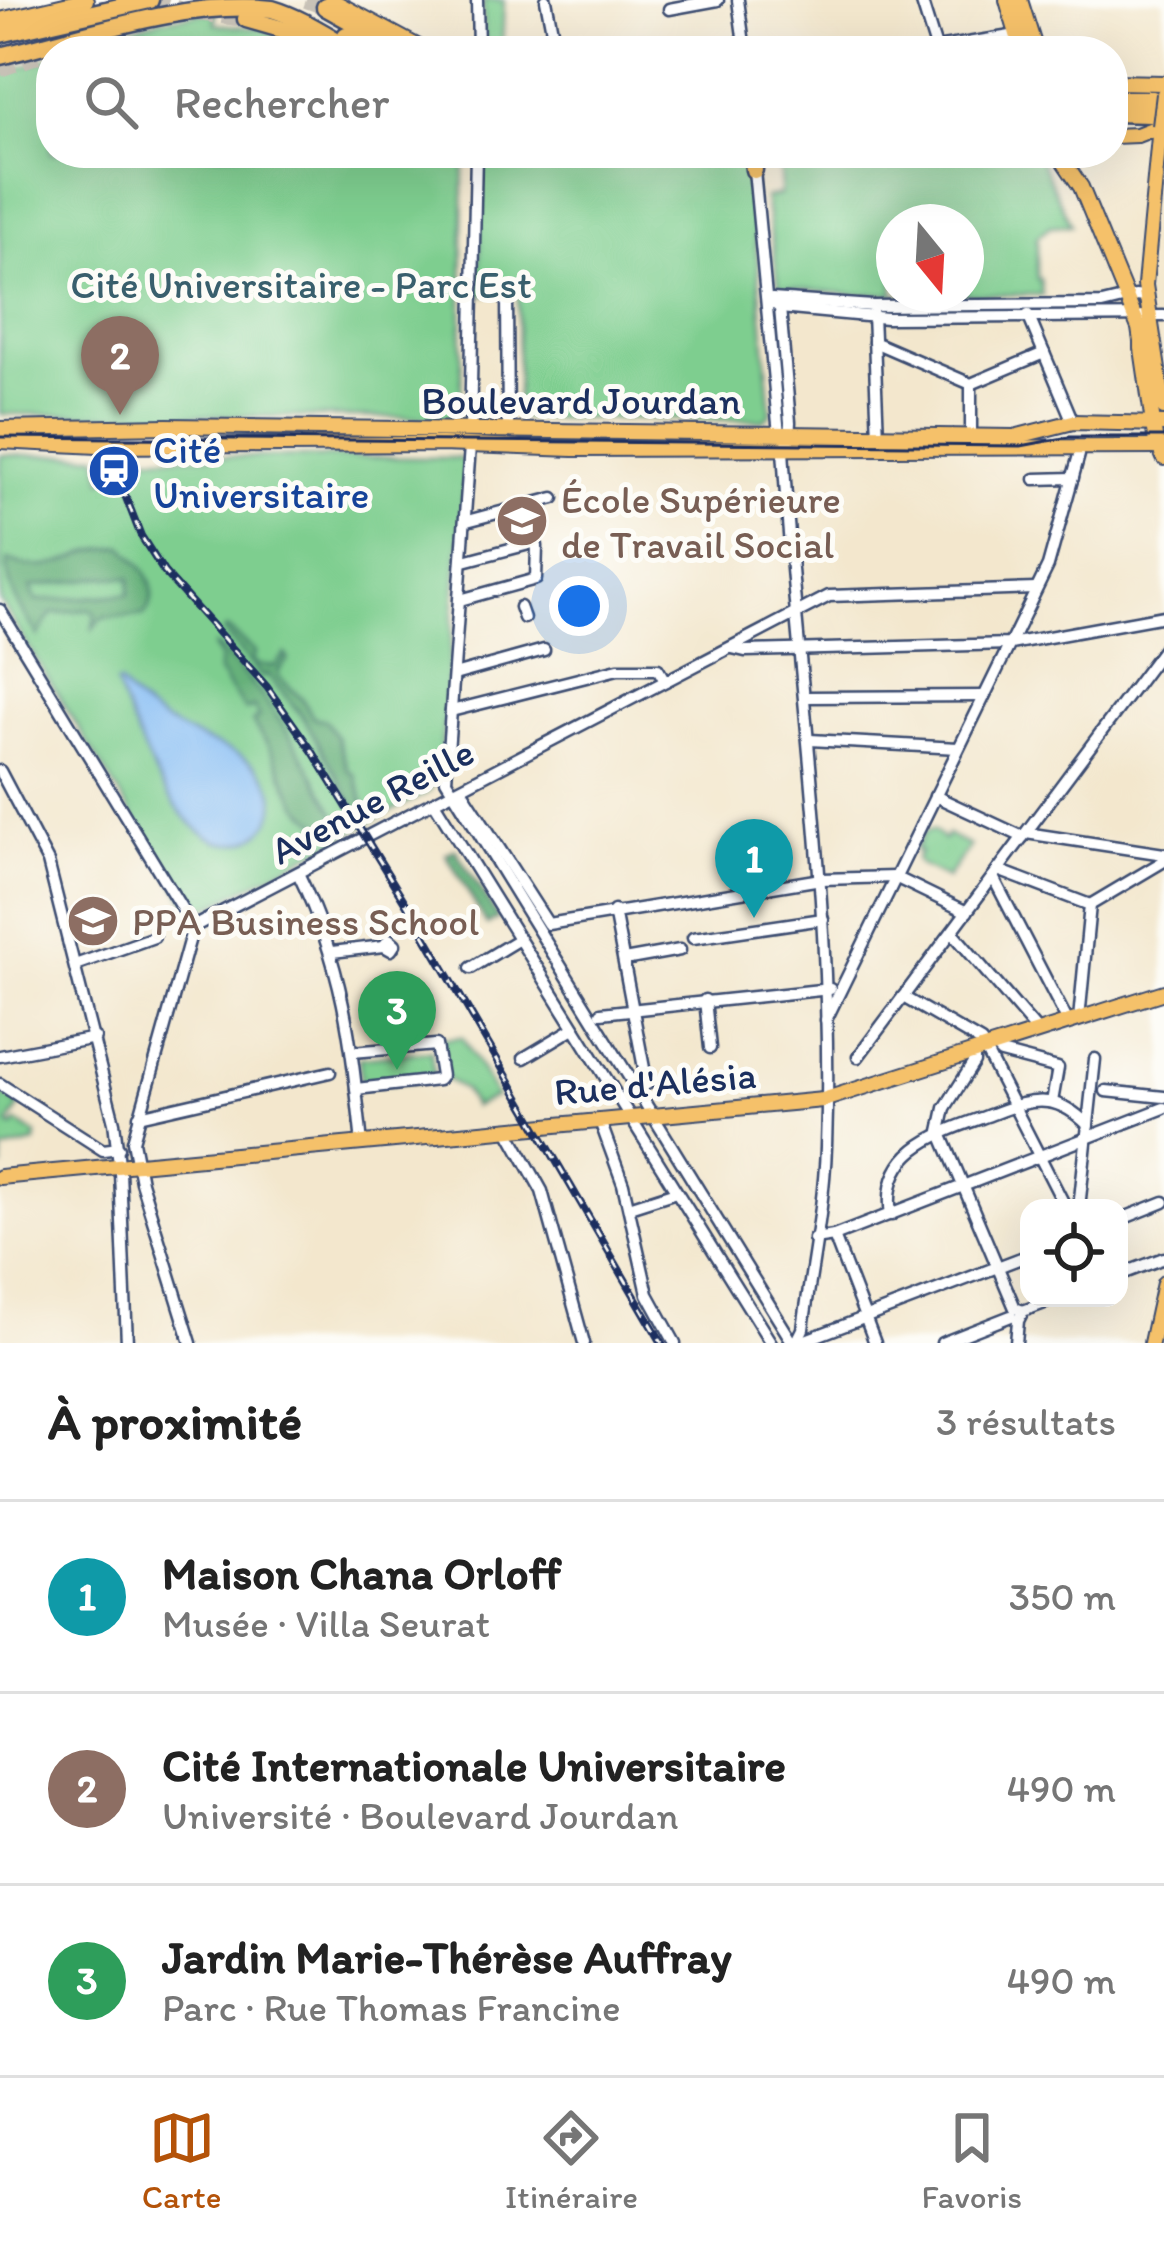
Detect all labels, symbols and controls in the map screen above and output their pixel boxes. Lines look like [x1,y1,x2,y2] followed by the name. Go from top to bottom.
[36,36,1128,168] search box
[78,69,144,135] icon: search
[174,75,389,129] text: Rechercher
[876,204,984,312] north arrow
[70,261,532,308] park label: Cité Universitaire - Parc Est
[81,316,159,415] pin: 2
[421,377,741,424] street label: Boulevard Jourdan
[153,426,369,518] place label: Cité Universitaire
[86,443,142,499] station icon: Cité Universitaire
[561,476,841,568] place label: École Supérieure de Travail Social
[494,493,550,549] school or university icon: École Supérieure de Travail Social
[549,576,609,636] your location
[262,728,482,874] street label: Avenue Reille
[715,819,793,918] pin: 1
[65,893,121,949] school or university icon: PPA Business School
[132,898,479,945] place label: PPA Business School
[358,971,436,1070] pin: 3
[552,1051,758,1115] street label: Rue d'Alésia
[1020,1199,1128,1307] map controls
[1020,1199,1128,1307] button: locate
[48,1391,302,1452] text: À proximité
[936,1398,1116,1445] text: 3 résultats
[162,1546,561,1600] text: Maison Chana Orloff
[78,1573,96,1620] text: 1
[1009,1573,1116,1620] text: 350 m
[162,1600,490,1647] text: Musée · Villa Seurat
[162,1738,786,1792] text: Cité Internationale Universitaire
[77,1765,97,1812] text: 2
[1007,1765,1116,1812] text: 490 m
[162,1792,679,1839] text: Université · Boulevard Jourdan
[162,1930,731,1984] text: Jardin Marie-Thérèse Auffray
[76,1957,98,2004] text: 3
[1007,1957,1116,2004] text: 490 m
[162,1984,621,2031] text: Parc · Rue Thomas Francine
[142,2105,221,2216] tab: Carte
[505,2105,638,2216] tab: Itinéraire
[922,2105,1022,2216] tab: Favoris

